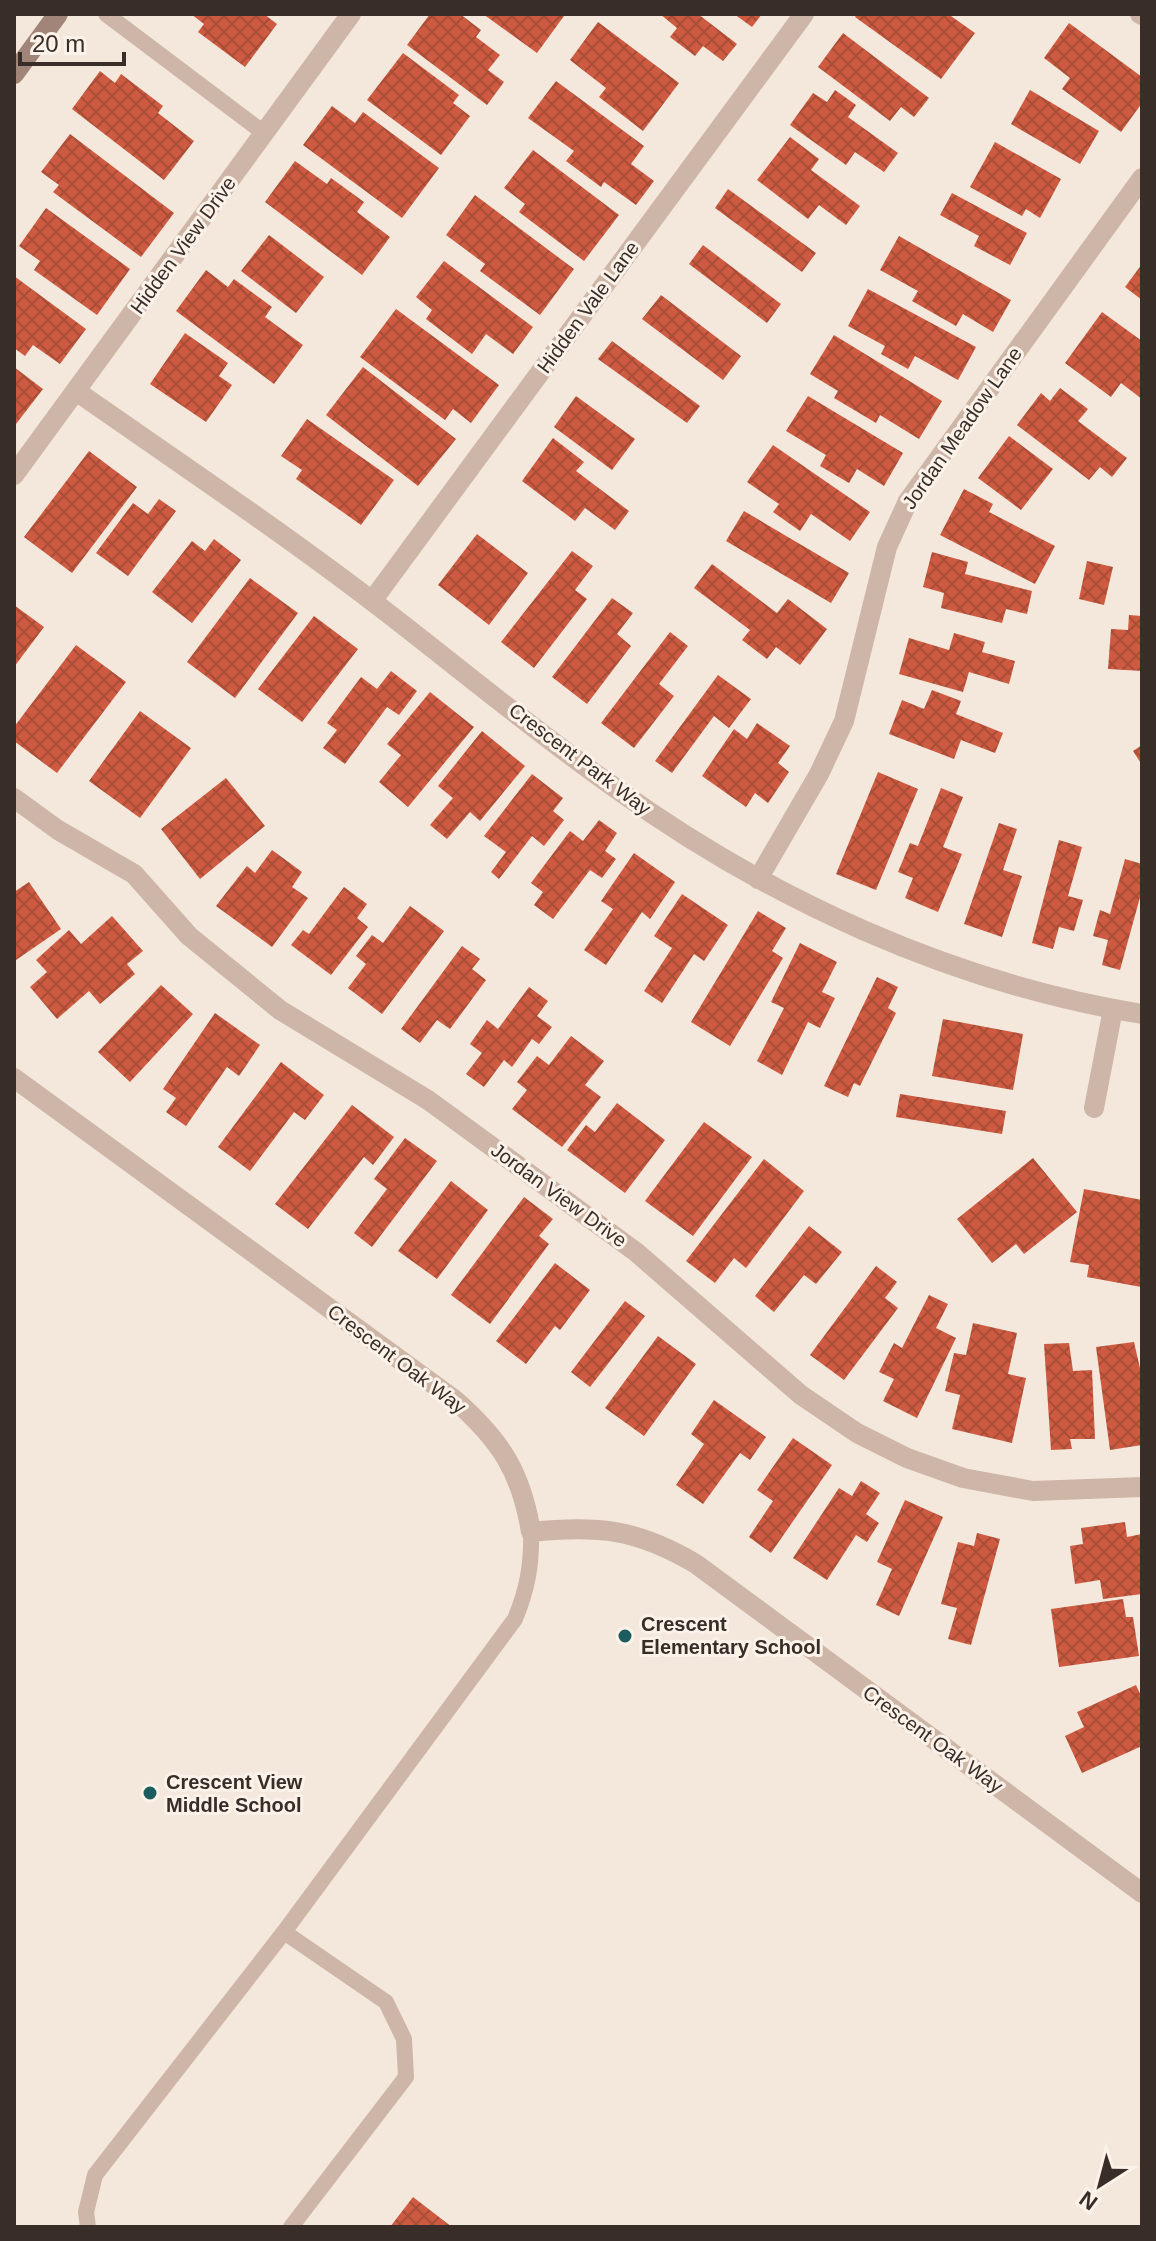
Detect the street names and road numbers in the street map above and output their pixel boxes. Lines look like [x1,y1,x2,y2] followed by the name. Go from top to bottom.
[126,172,240,318] street label: Hidden View Drive
[533,237,643,377] street label: Hidden Vale Lane
[898,343,1026,513] street label: Jordan Meadow Lane
[505,699,655,819] street label: Crescent Park Way
[487,1139,631,1251] street label: Jordan View Drive
[324,1300,470,1418] street label: Crescent Oak Way
[859,1681,1007,1797] street label: Crescent Oak Way

